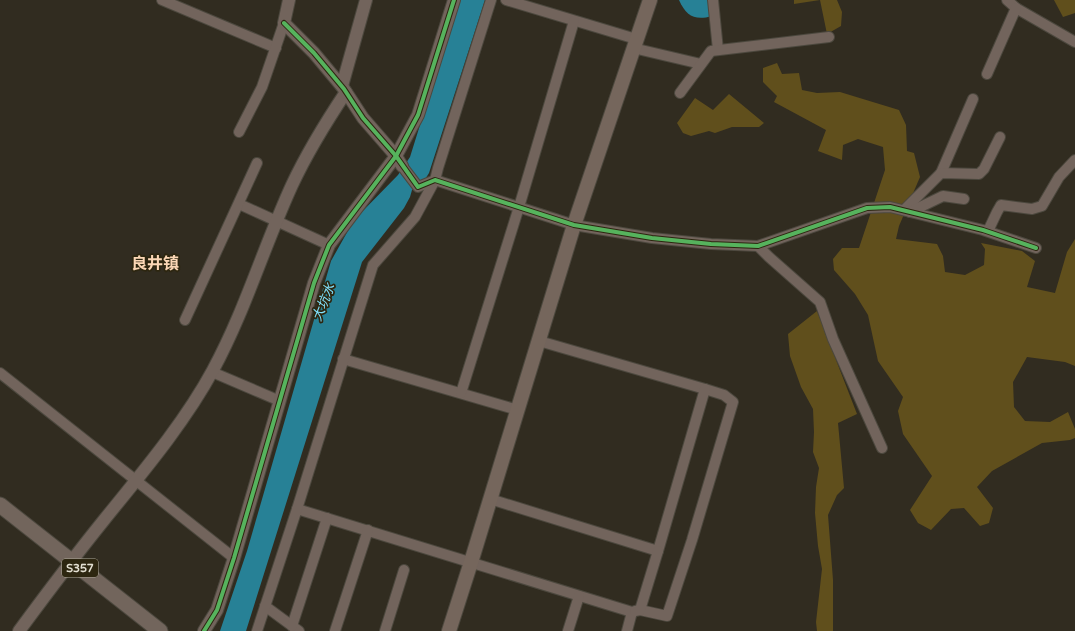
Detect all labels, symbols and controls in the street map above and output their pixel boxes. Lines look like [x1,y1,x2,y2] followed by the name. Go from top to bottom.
[131,254,179,274] district label: 良井镇
[309,280,339,323] water label: 大坑水
[62,559,98,577] road number: S357

